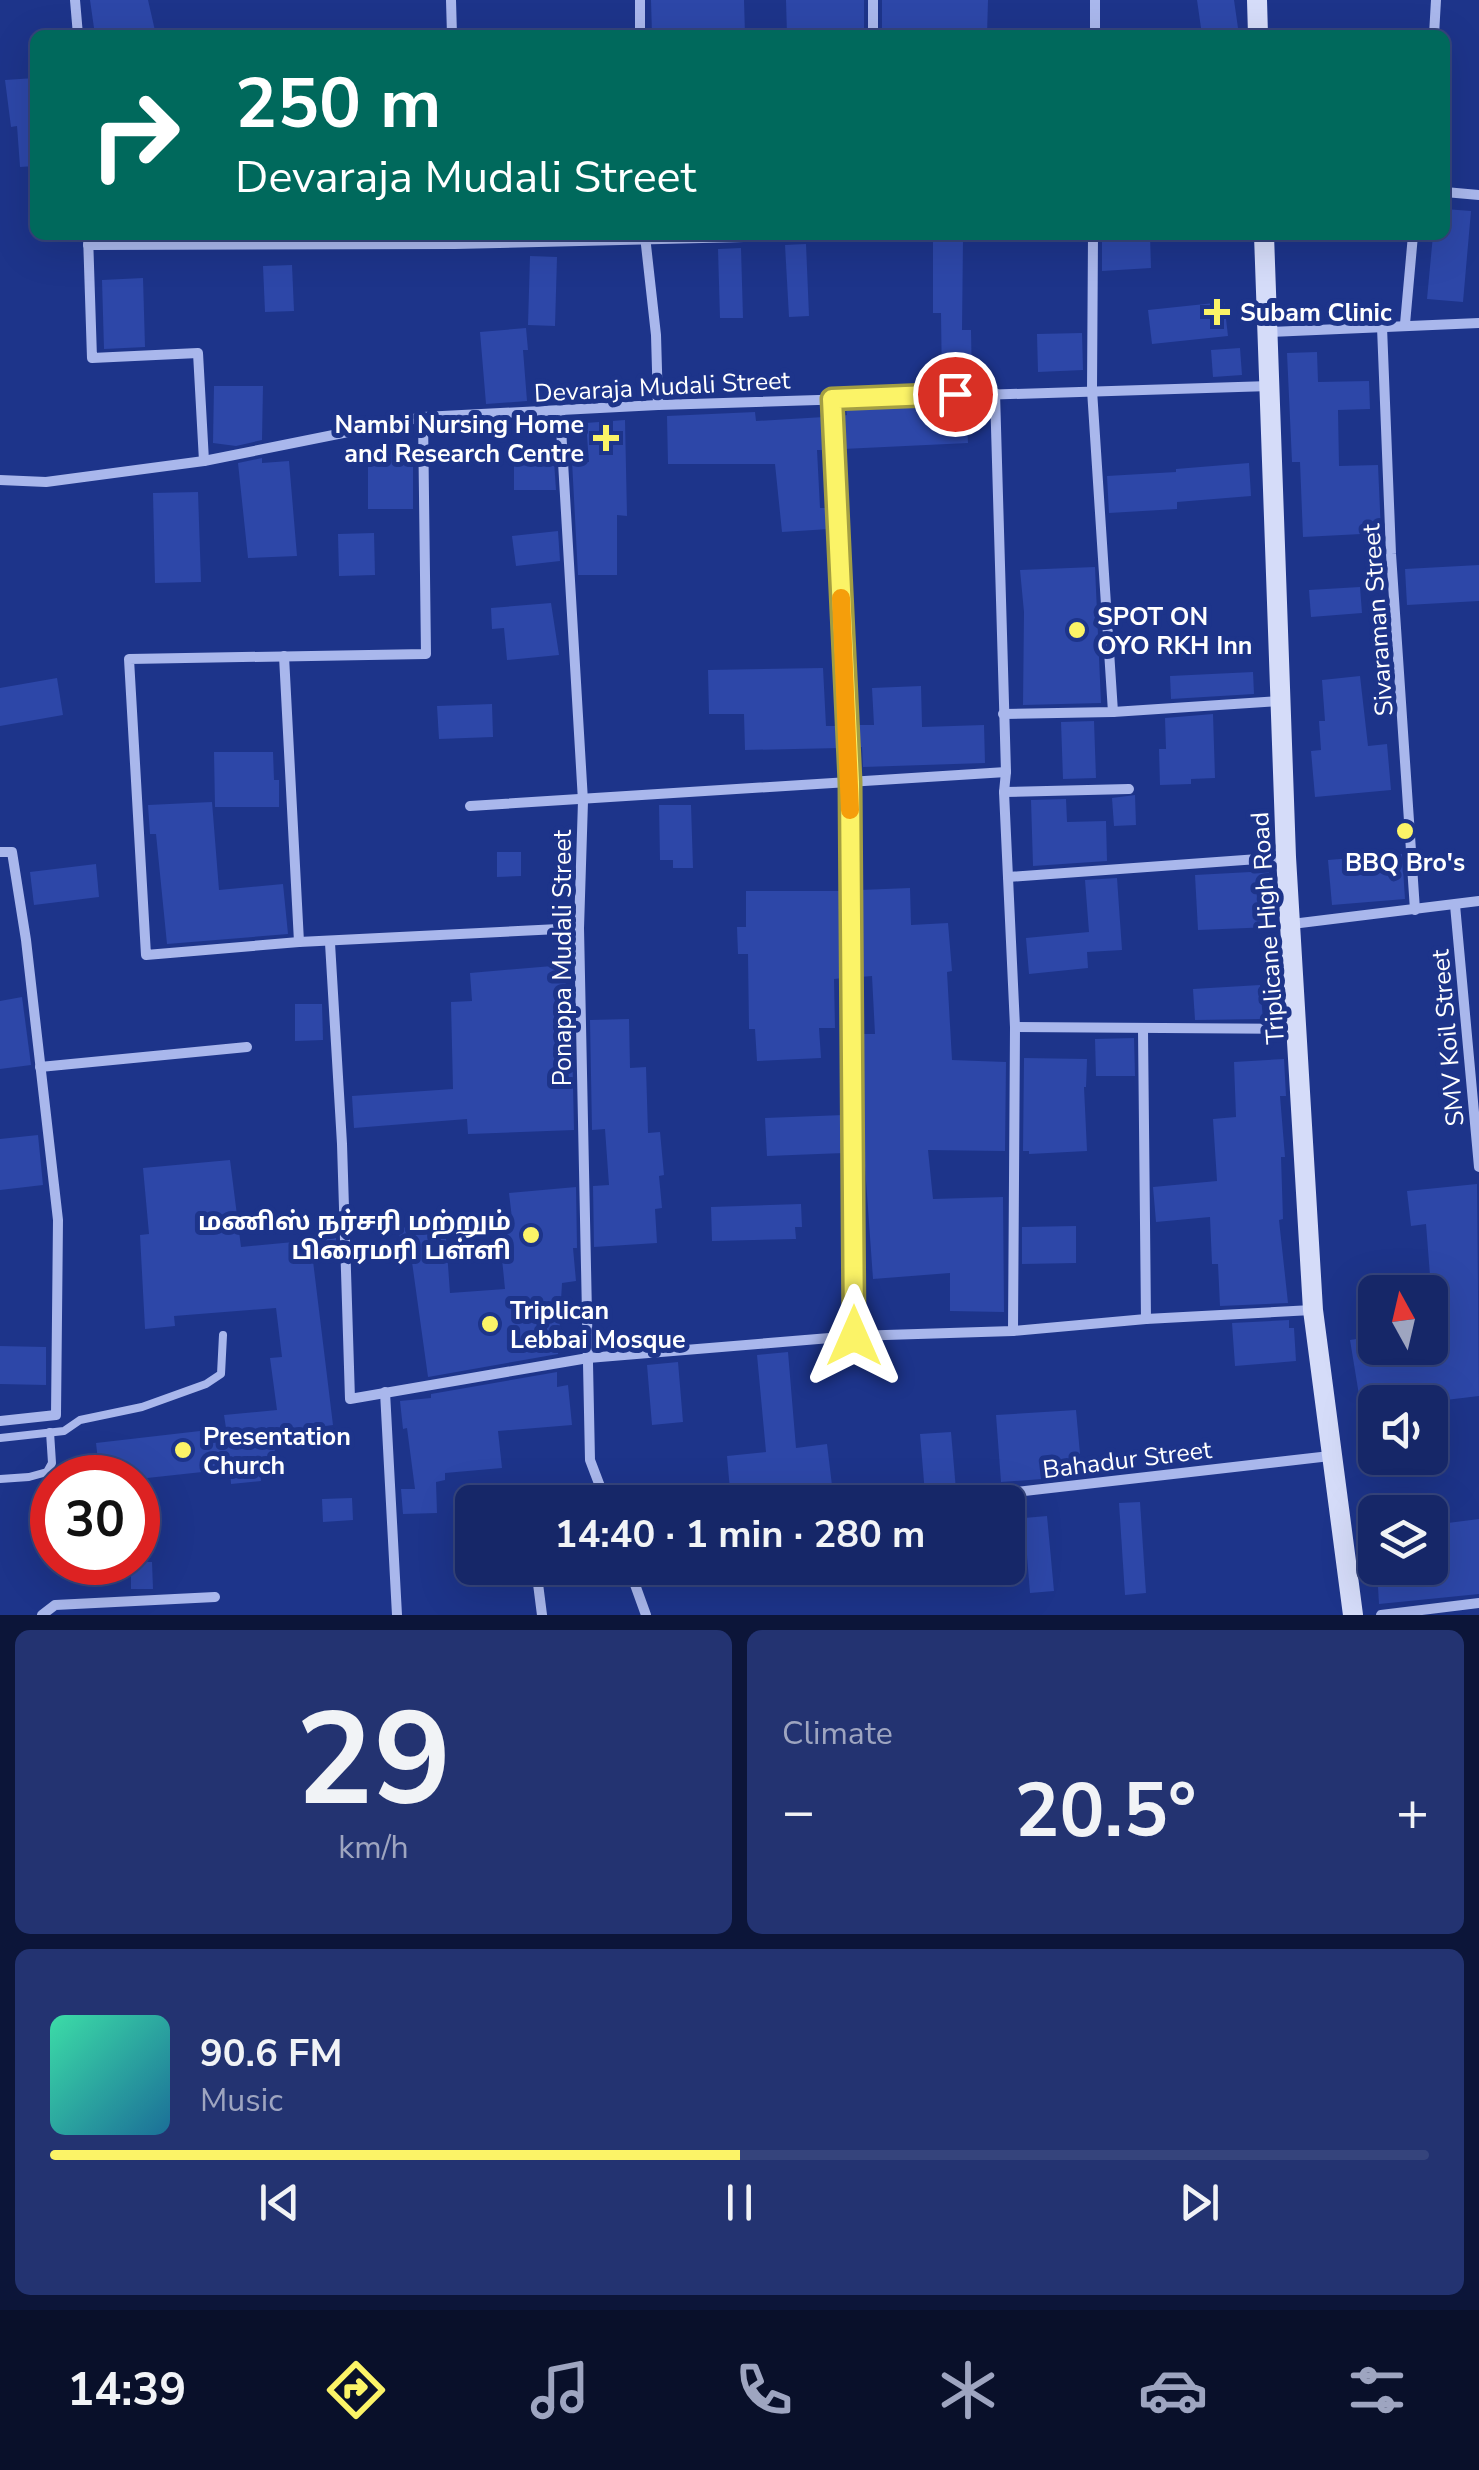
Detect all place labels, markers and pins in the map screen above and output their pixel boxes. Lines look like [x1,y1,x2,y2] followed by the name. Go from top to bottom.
[1240,296,1392,330] place label: Subam Clinic
[1204,299,1230,325] marker: Subam Clinic
[913,352,998,437] pin
[334,408,584,471] place label: Nambi Nursing Home and Research Centre
[593,425,619,451] marker: Nambi Nursing Home and Research Centre
[1097,600,1252,663] place label: SPOT ON OYO RKH Inn
[1066,619,1088,641] marker: SPOT ON OYO RKH Inn
[1394,820,1416,842] marker: BBQ Bro's
[1345,846,1465,880] place label: BBQ Bro's
[198,1205,511,1268] place label: மணிஸ் நர்சரி மற்றும் பிரைமரி பள்ளி
[520,1224,542,1246] marker: மணிஸ் நர்சரி மற்றும் பிரைமரி பள்ளி
[510,1294,686,1357] place label: Triplican Lebbai Mosque
[479,1313,501,1335] marker: Triplican Lebbai Mosque
[203,1420,351,1483] place label: Presentation Church
[172,1439,194,1461] marker: Presentation Church

